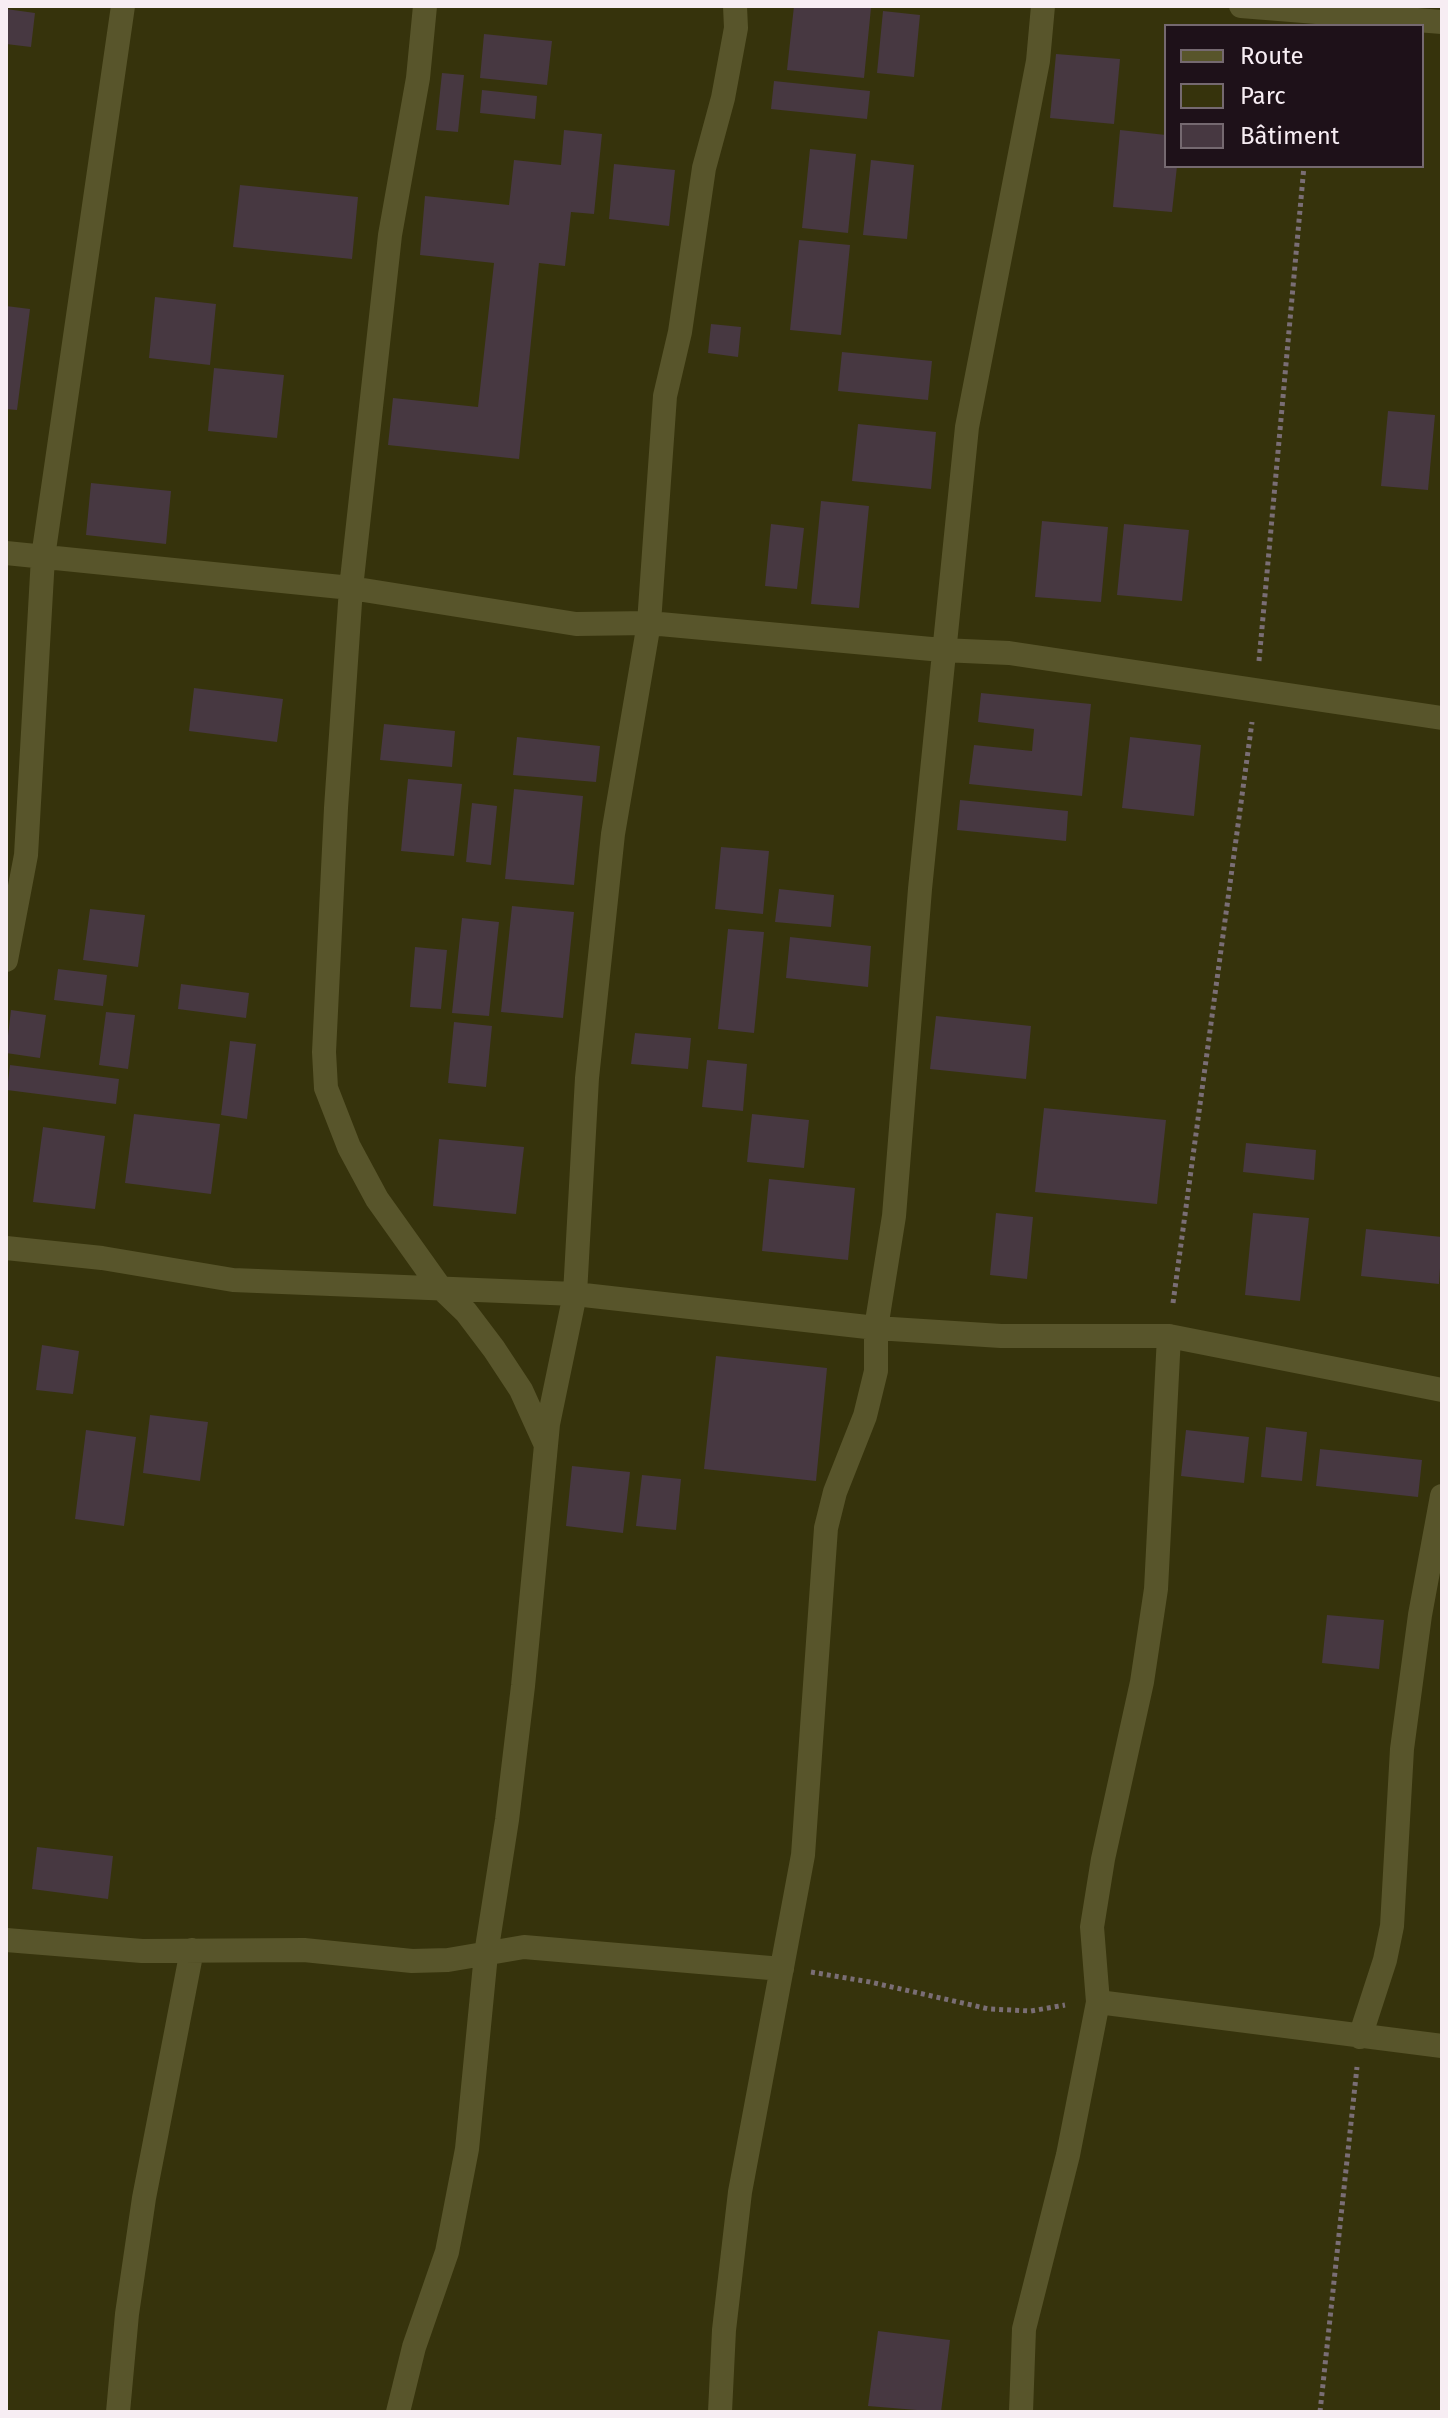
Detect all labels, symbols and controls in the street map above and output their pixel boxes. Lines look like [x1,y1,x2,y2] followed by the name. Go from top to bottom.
[1164,24,1424,168] legend
[1240,42,1304,70] text: Route
[1240,82,1286,110] text: Parc
[1240,122,1339,150] text: Bâtiment

